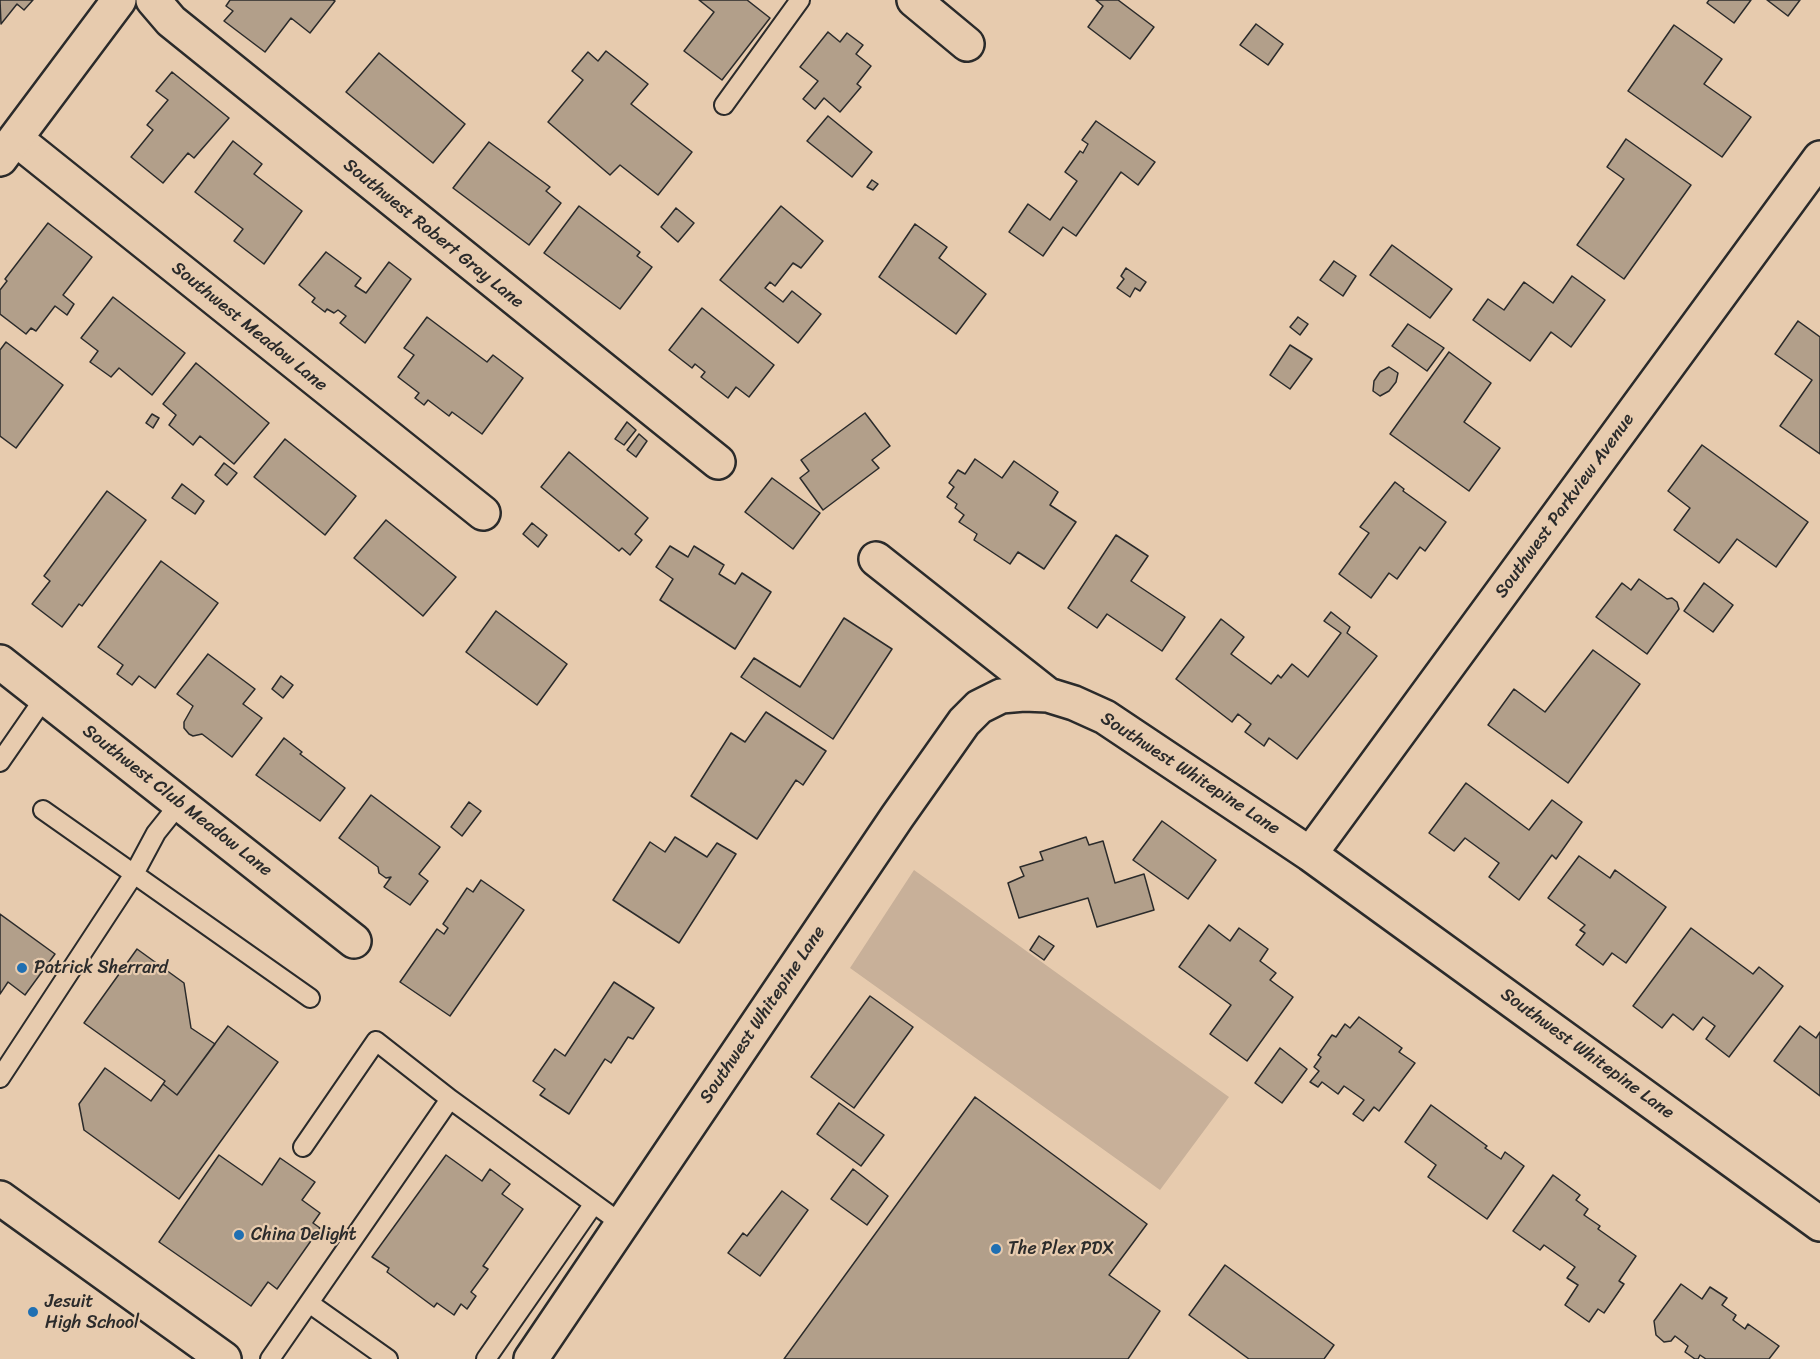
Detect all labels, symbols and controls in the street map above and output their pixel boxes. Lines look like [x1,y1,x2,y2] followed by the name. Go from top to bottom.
[338,155,528,313] street label: Southwest Robert Gray Lane
[167,258,331,396] street label: Southwest Meadow Lane
[1491,410,1639,602] street label: Southwest Parkview Avenue
[1096,708,1284,840] street label: Southwest Whitepine Lane
[78,720,276,882] street label: Southwest Club Meadow Lane
[696,922,830,1108] street label: Southwest Whitepine Lane
[34,957,168,979] place label: Patrick Sherrard
[15,961,29,975] marker: Patrick Sherrard
[1496,984,1678,1124] street label: Southwest Whitepine Lane
[251,1224,357,1246] place label: China Delight
[232,1228,246,1242] marker: China Delight
[1008,1238,1114,1260] place label: The Plex PDX
[989,1242,1003,1256] marker: The Plex PDX
[45,1291,139,1334] place label: Jesuit High School
[26,1305,40,1319] marker: Jesuit High School

